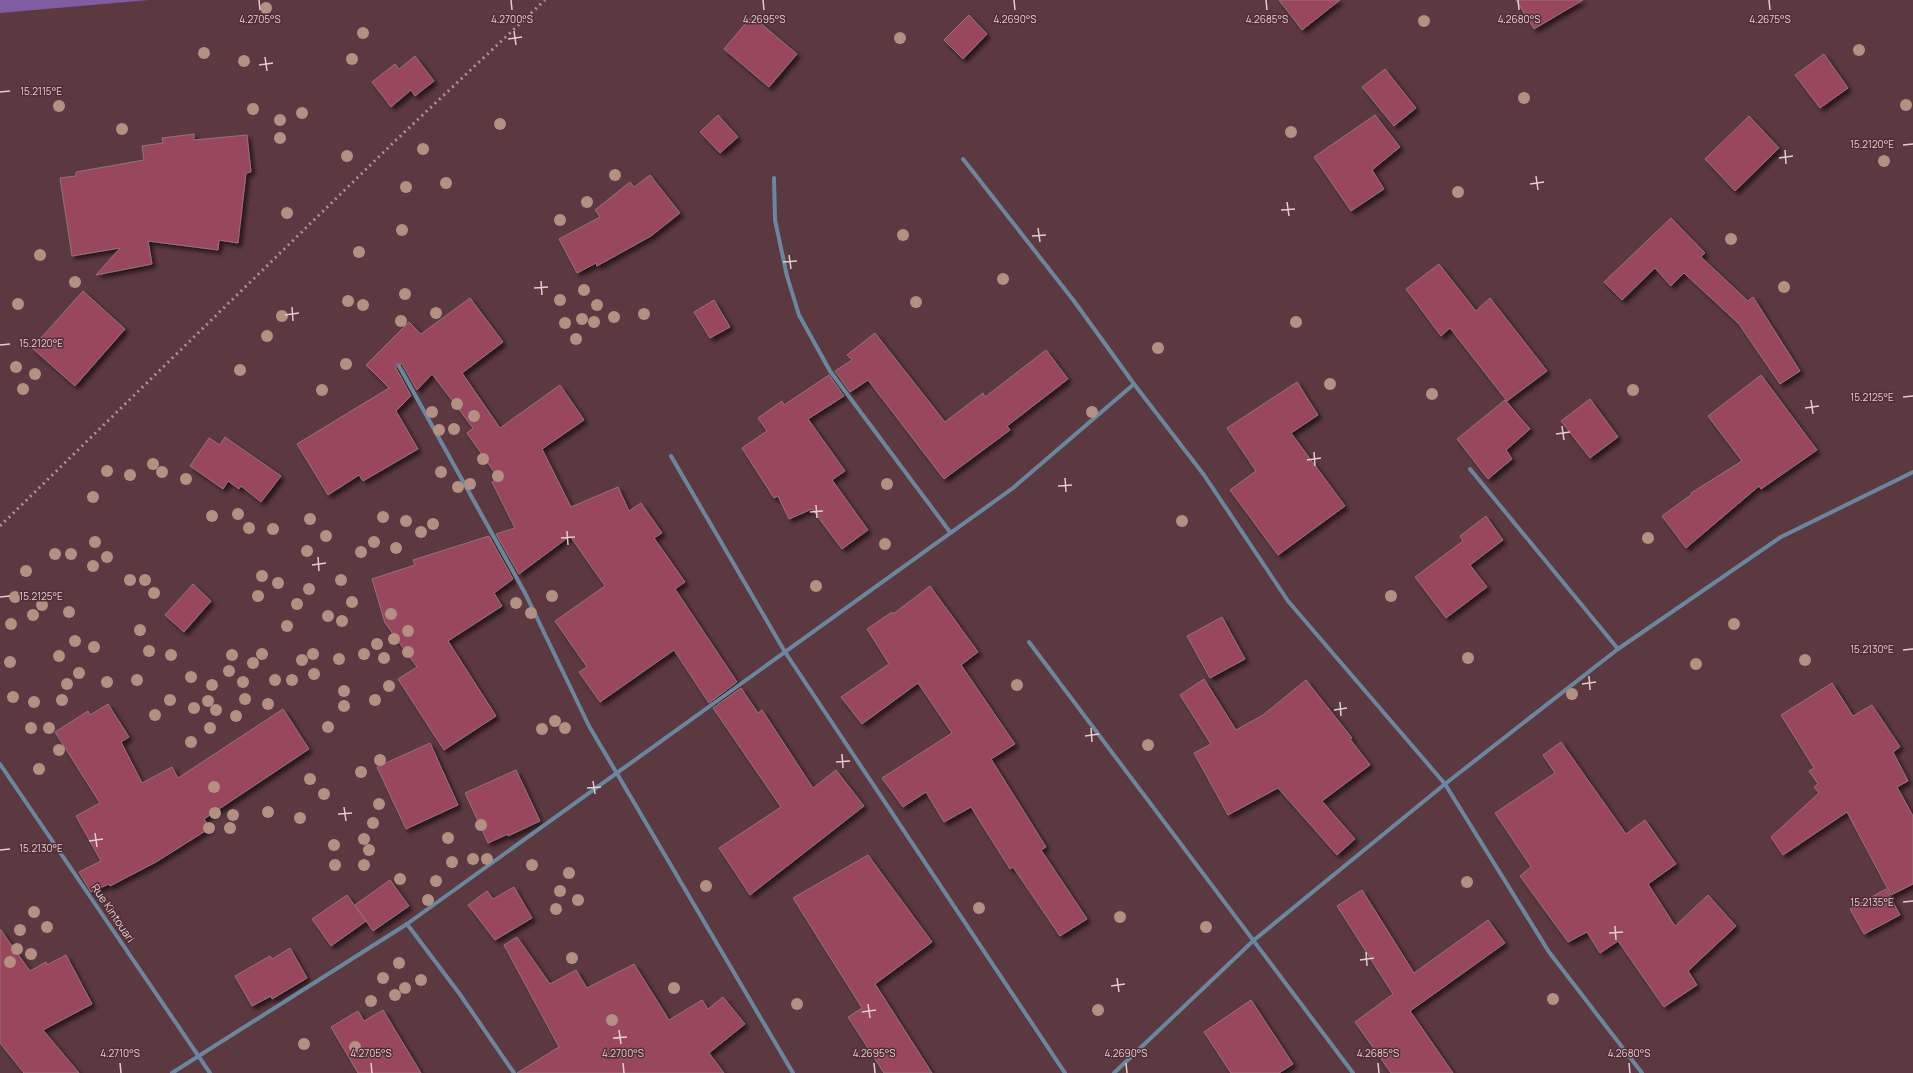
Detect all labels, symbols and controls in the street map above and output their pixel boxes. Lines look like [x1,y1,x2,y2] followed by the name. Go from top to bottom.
[239,12,281,26] text: 4.2705°S
[491,12,533,26] text: 4.2700°S
[743,12,785,26] text: 4.2695°S
[993,12,1037,26] text: 4.2690°S
[1246,12,1288,26] text: 4.2685°S
[1498,12,1540,26] text: 4.2680°S
[1749,12,1791,26] text: 4.2675°S
[20,84,62,98] text: 15.2115°E
[1850,137,1894,151] text: 15.2120°E
[19,336,63,350] text: 15.2120°E
[1850,390,1894,404] text: 15.2125°E
[19,589,63,603] text: 15.2125°E
[1850,642,1894,656] text: 15.2130°E
[19,841,63,855] text: 15.2130°E
[88,881,139,945] street label: Rue Kintouari
[1850,895,1894,909] text: 15.2135°E
[100,1046,140,1060] text: 4.2710°S
[350,1046,392,1060] text: 4.2705°S
[602,1046,644,1060] text: 4.2700°S
[853,1046,895,1060] text: 4.2695°S
[1104,1046,1148,1060] text: 4.2690°S
[1357,1046,1399,1060] text: 4.2685°S
[1608,1046,1650,1060] text: 4.2680°S

